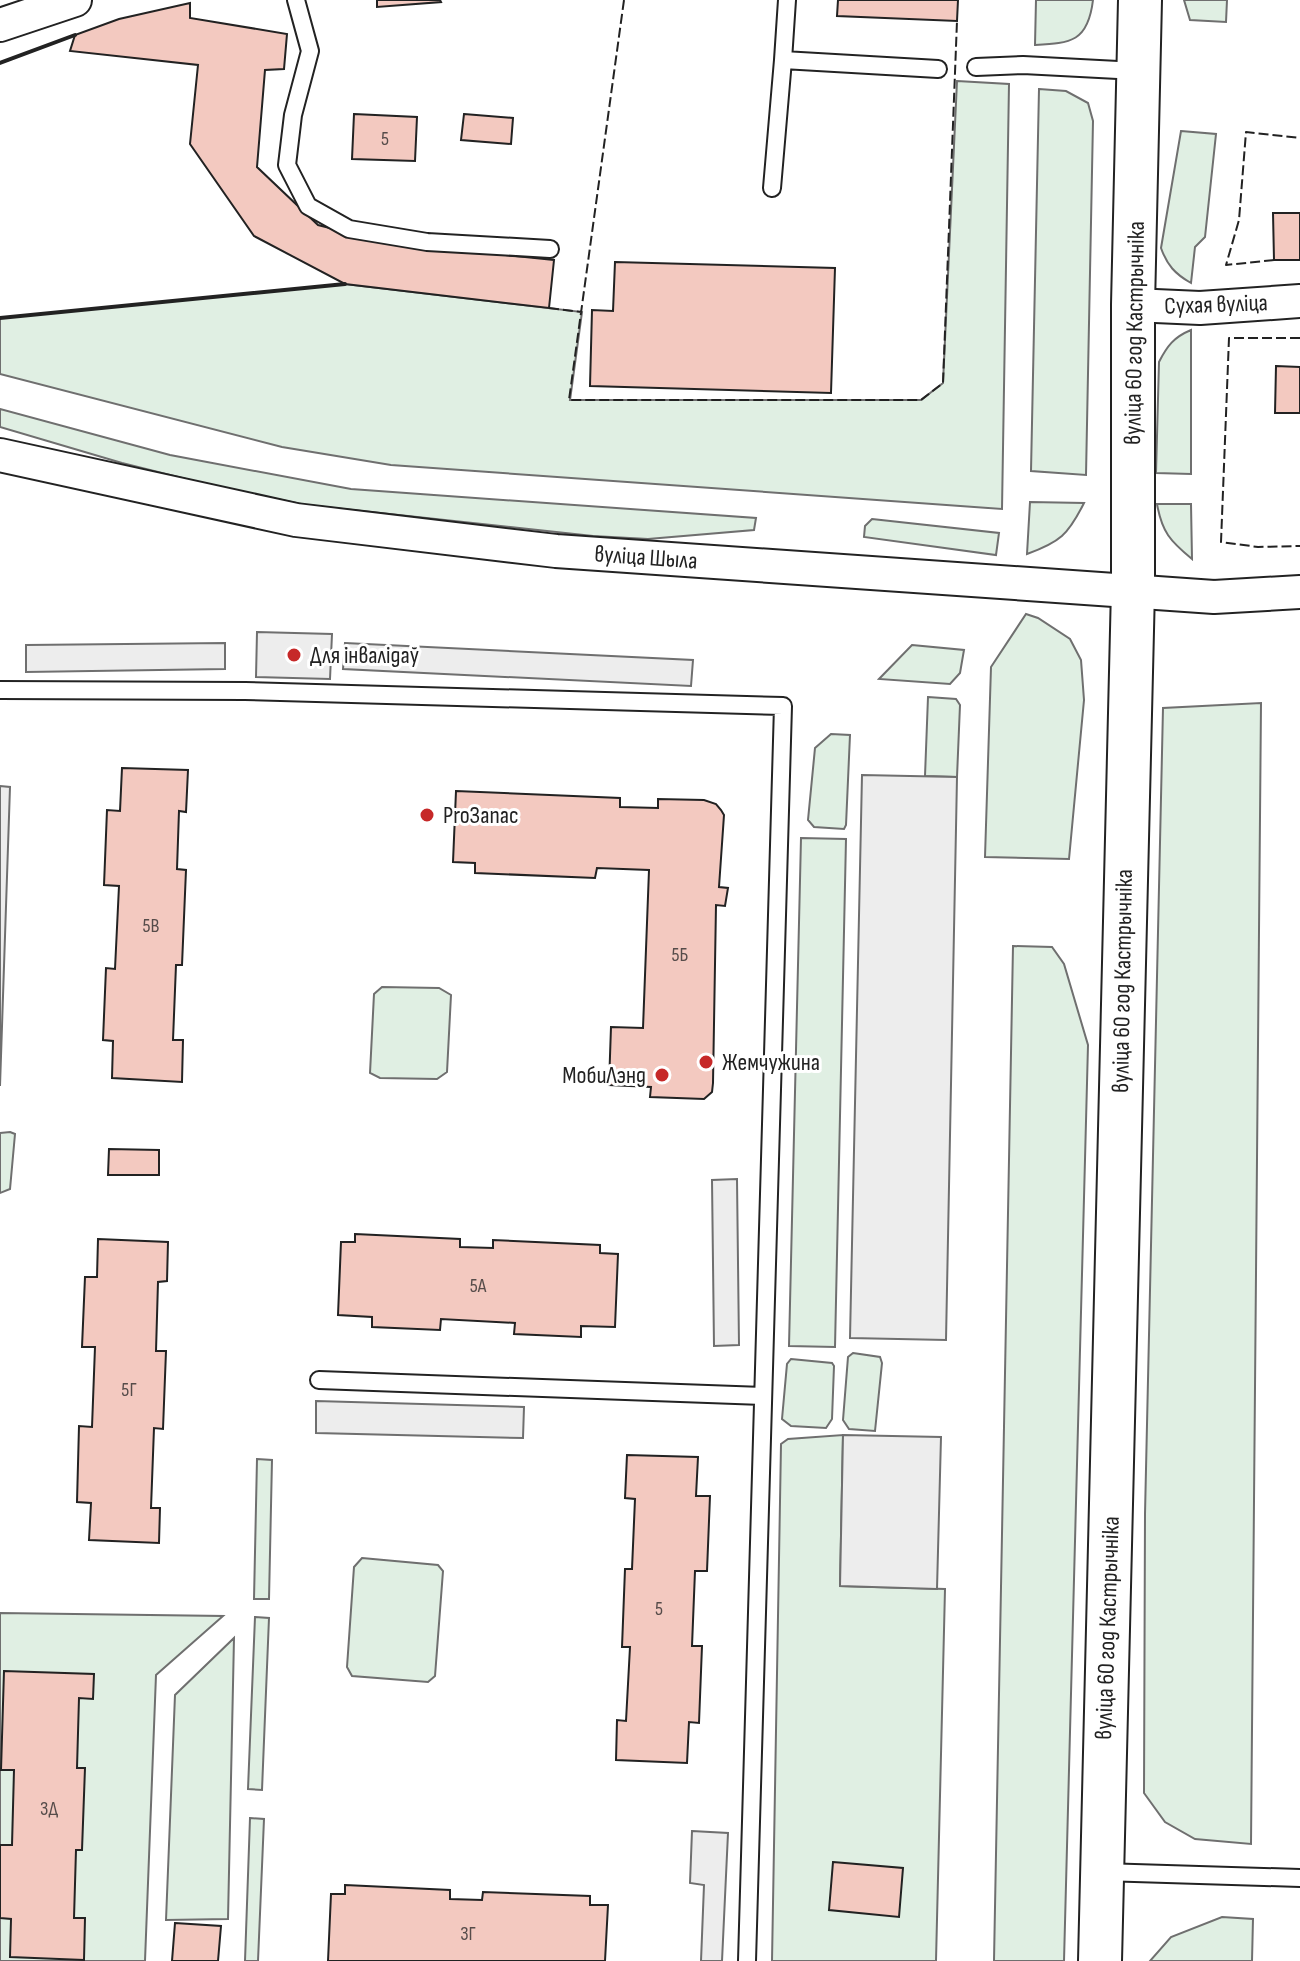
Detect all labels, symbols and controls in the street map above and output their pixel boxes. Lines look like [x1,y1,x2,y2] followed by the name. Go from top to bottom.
[381,127,389,151] house number: 5
[1118,221,1151,445] street label: вуліца 60 год Кастрычніка
[1164,288,1268,321] street label: Сухая вуліца
[593,539,699,576] street label: вуліца Шыла
[310,641,419,670] place label: Для інвалідаў
[285,646,303,664] marker: Для інвалідаў
[443,801,519,830] place label: ProЗапас
[418,806,436,824] marker: ProЗапас
[1106,869,1139,1093] street label: вуліца 60 год Кастрычніка
[143,914,160,938] house number: 5В
[672,943,689,967] house number: 5Б
[722,1048,820,1077] place label: Жемчужина
[697,1053,715,1071] marker: Жемчужина
[562,1061,646,1090] place label: МобиЛэнд
[653,1066,671,1084] marker: МобиЛэнд
[470,1274,487,1298] house number: 5А
[121,1378,137,1402] house number: 5Г
[1089,1516,1126,1740] street label: вуліца 60 год Кастрычніка
[655,1597,663,1621] house number: 5
[40,1797,58,1821] house number: 3Д
[460,1922,476,1946] house number: 3Г

